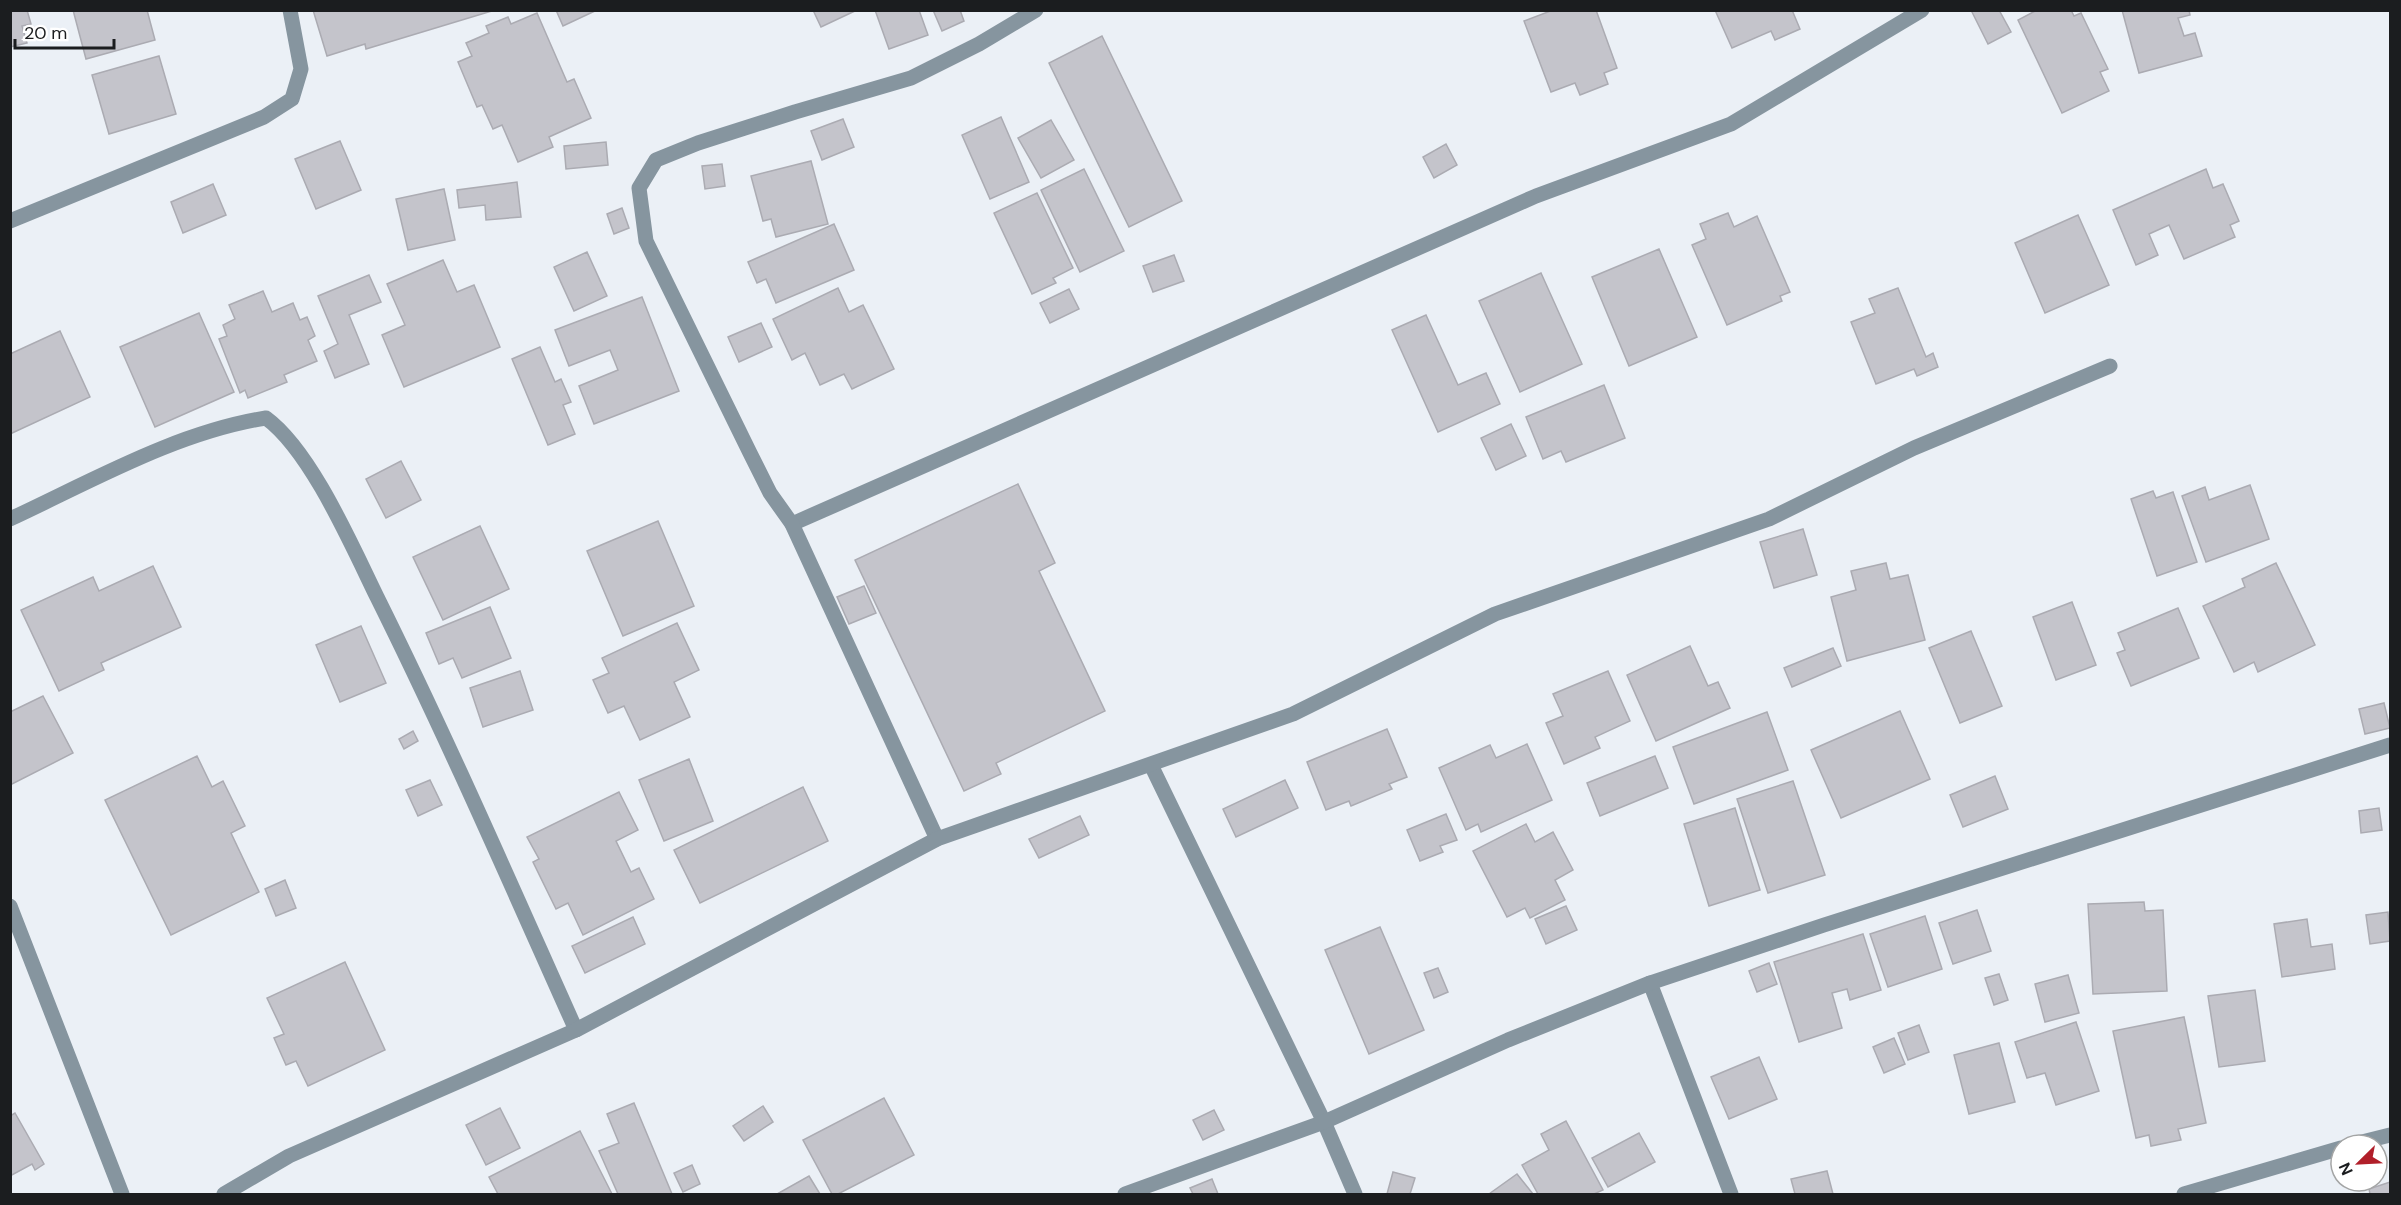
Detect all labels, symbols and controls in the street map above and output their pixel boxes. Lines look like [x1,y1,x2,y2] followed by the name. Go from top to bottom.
[15,12,114,50] scale bar
[24,21,67,45] text: 20 m
[2329,1133,2389,1193] north arrow
[2334,1159,2358,1178] text: N

